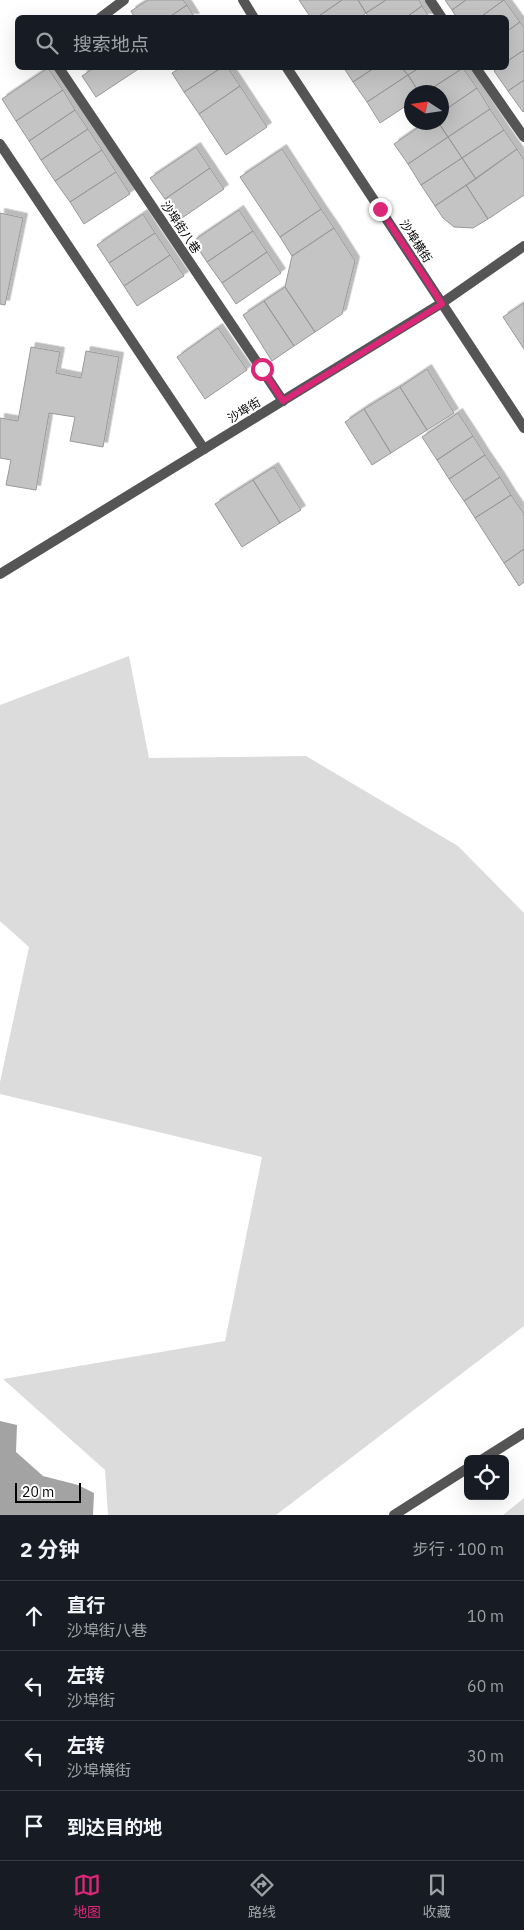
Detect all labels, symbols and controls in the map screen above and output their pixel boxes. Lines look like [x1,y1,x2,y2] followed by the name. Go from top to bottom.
[15,15,509,70] search box
[33,29,61,57] icon: search
[73,32,149,56] text: 搜索地点
[404,85,449,130] north arrow
[158,198,204,256] street label: 沙埠街八巷
[369,198,392,221] route end
[397,217,435,265] street label: 沙埠横街
[251,358,274,381] route start
[225,394,263,426] street label: 沙埠街
[464,1455,509,1500] map controls
[464,1455,509,1500] button: locate
[15,1480,81,1503] scale bar
[22,1483,54,1501] text: 20 m
[20,1535,80,1563] text: 2 分钟
[413,1539,504,1559] text: 步行 · 100 m
[67,1593,105,1617] text: 直行
[20,1602,48,1630] icon: ahead
[467,1606,504,1626] text: 10 m
[67,1620,147,1640] text: 沙埠街八巷
[67,1663,105,1687] text: 左转
[20,1672,48,1700] icon: left
[467,1676,504,1696] text: 60 m
[67,1690,115,1710] text: 沙埠街
[67,1733,105,1757] text: 左转
[20,1742,48,1770] icon: left
[467,1746,504,1766] text: 30 m
[67,1760,131,1780] text: 沙埠横街
[20,1812,48,1840] icon: arrive
[67,1815,162,1839] text: 到达目的地
[73,1871,101,1921] tab: 地图
[248,1871,276,1921] tab: 路线
[423,1871,451,1921] tab: 收藏

